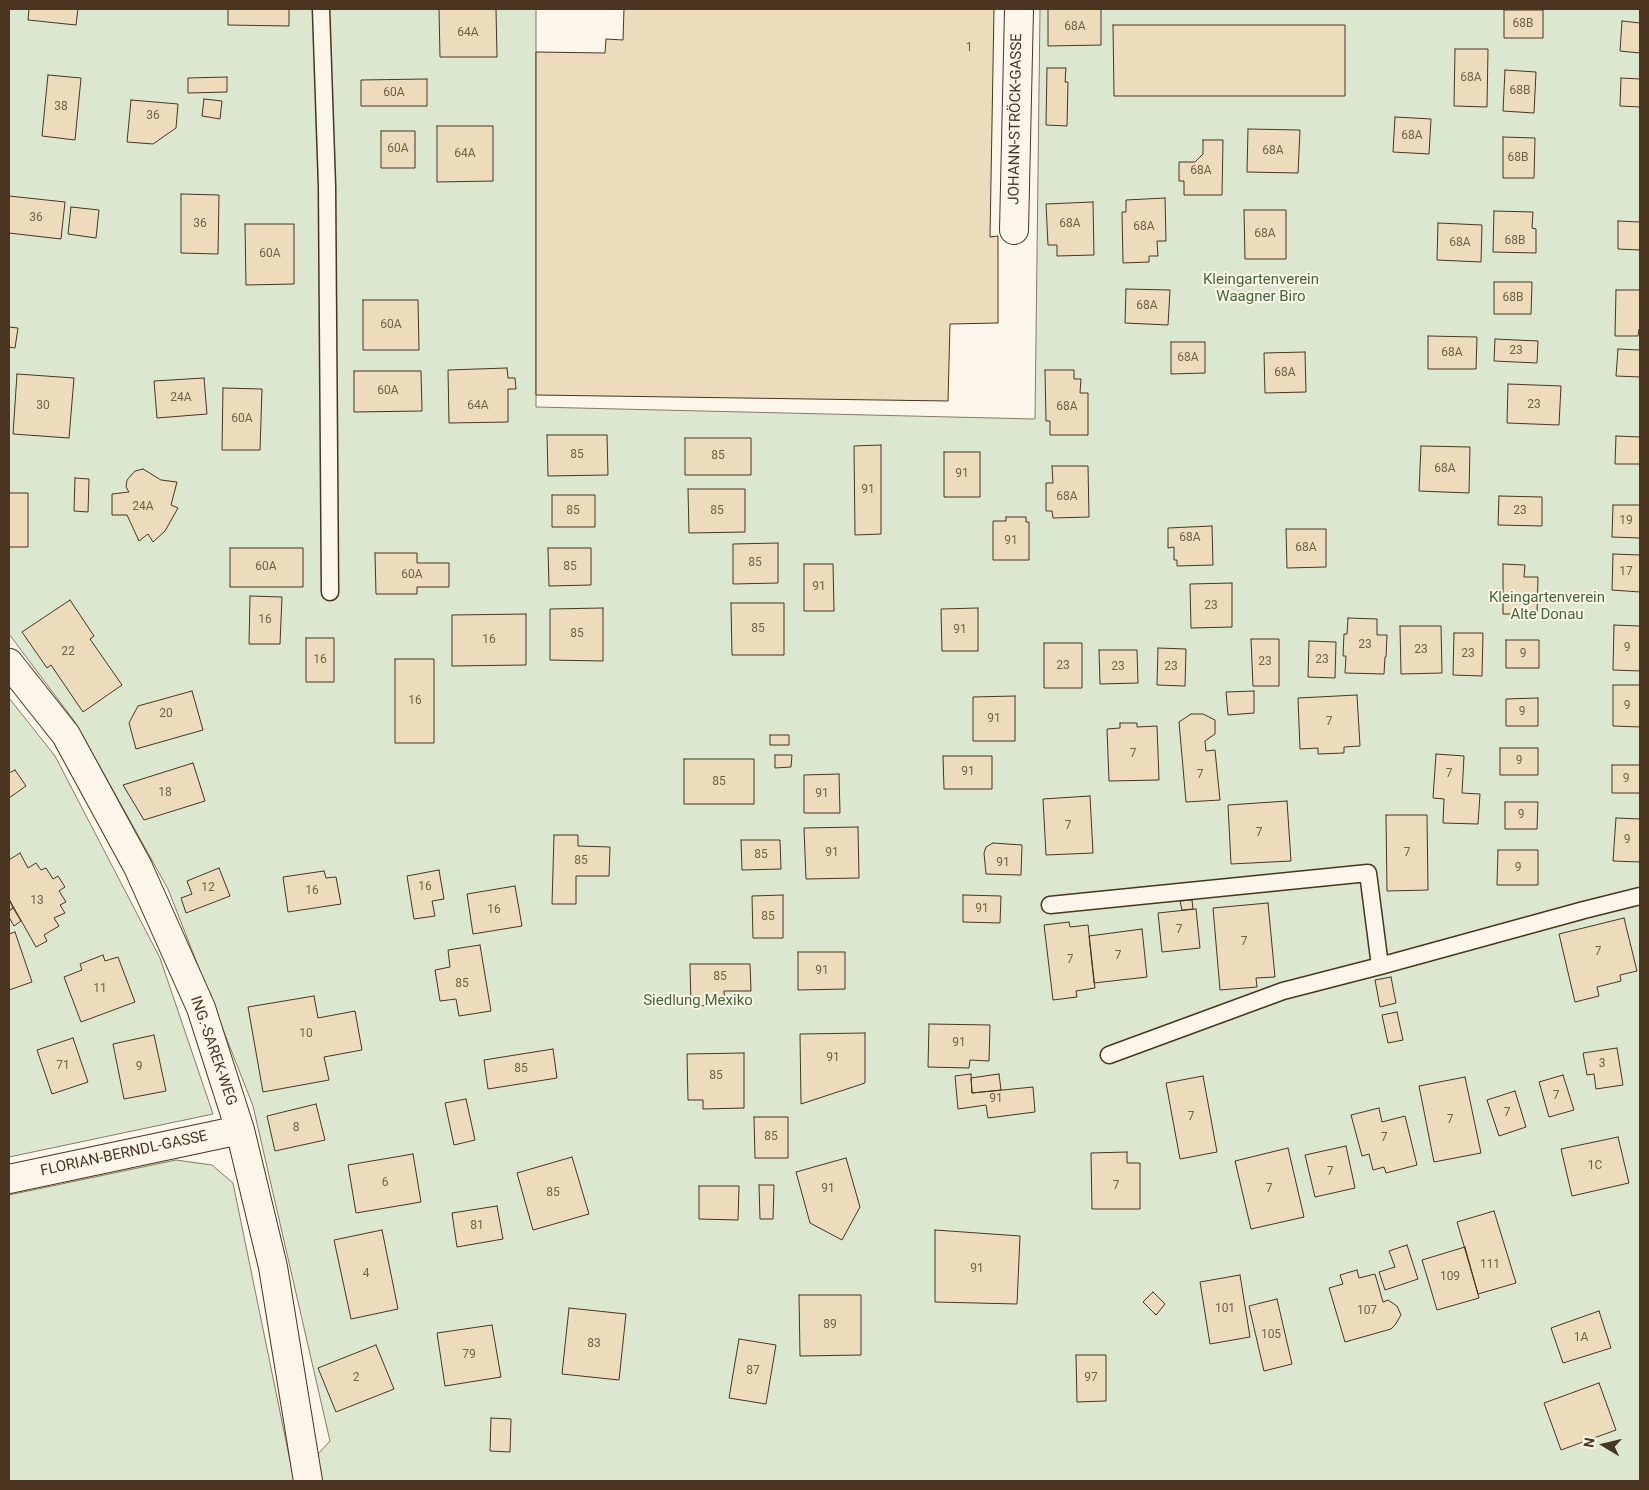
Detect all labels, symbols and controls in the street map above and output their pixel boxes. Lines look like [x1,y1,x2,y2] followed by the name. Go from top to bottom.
[1513,17,1533,31] house number: 68B
[1064,20,1086,34] house number: 68A
[457,26,479,40] house number: 64A
[1006,33,1026,205] street label: JOHANN-STRÖCK-GASSE
[966,41,972,55] house number: 1
[1460,71,1482,85] house number: 68A
[1510,84,1530,98] house number: 68B
[383,86,405,100] house number: 60A
[54,100,68,114] house number: 38
[146,109,160,123] house number: 36
[1401,129,1423,143] house number: 68A
[387,142,409,156] house number: 60A
[1262,144,1284,158] house number: 68A
[454,147,476,161] house number: 64A
[1508,151,1528,165] house number: 68B
[1190,164,1212,178] house number: 68A
[29,211,43,225] house number: 36
[193,217,207,231] house number: 36
[1059,217,1081,231] house number: 68A
[1133,220,1155,234] house number: 68A
[1254,227,1276,241] house number: 68A
[1505,234,1525,248] house number: 68B
[1449,236,1471,250] house number: 68A
[259,247,281,261] house number: 60A
[1203,271,1319,306] park label: Kleingartenverein Waagner Biro
[1503,291,1523,305] house number: 68B
[1136,299,1158,313] house number: 68A
[380,318,402,332] house number: 60A
[1509,344,1523,358] house number: 23
[1441,346,1463,360] house number: 68A
[1177,351,1199,365] house number: 68A
[1274,366,1296,380] house number: 68A
[377,384,399,398] house number: 60A
[170,391,192,405] house number: 24A
[1527,398,1541,412] house number: 23
[36,399,50,413] house number: 30
[467,399,489,413] house number: 64A
[1056,400,1078,414] house number: 68A
[231,412,253,426] house number: 60A
[570,448,584,462] house number: 85
[711,449,725,463] house number: 85
[1434,462,1456,476] house number: 68A
[955,467,969,481] house number: 91
[861,483,875,497] house number: 91
[1056,490,1078,504] house number: 68A
[132,500,154,514] house number: 24A
[566,504,580,518] house number: 85
[710,504,724,518] house number: 85
[1513,504,1527,518] house number: 23
[1619,514,1633,528] house number: 19
[1179,531,1201,545] house number: 68A
[1004,534,1018,548] house number: 91
[1295,541,1317,555] house number: 68A
[748,556,762,570] house number: 85
[255,560,277,574] house number: 60A
[563,560,577,574] house number: 85
[1619,565,1633,579] house number: 17
[401,568,423,582] house number: 60A
[812,580,826,594] house number: 91
[1489,589,1605,624] park label: Kleingartenverein Alte Donau
[1204,599,1218,613] house number: 23
[258,613,272,627] house number: 16
[751,622,765,636] house number: 85
[953,623,967,637] house number: 91
[570,627,584,641] house number: 85
[482,633,496,647] house number: 16
[1358,638,1372,652] house number: 23
[1624,641,1630,655] house number: 9
[1414,643,1428,657] house number: 23
[61,645,75,659] house number: 22
[1461,647,1475,661] house number: 23
[1520,647,1526,661] house number: 9
[313,653,327,667] house number: 16
[1315,653,1329,667] house number: 23
[1258,655,1272,669] house number: 23
[1056,659,1070,673] house number: 23
[1111,660,1125,674] house number: 23
[1164,660,1178,674] house number: 23
[408,694,422,708] house number: 16
[1624,699,1630,713] house number: 9
[1519,705,1525,719] house number: 9
[159,707,173,721] house number: 20
[987,712,1001,726] house number: 91
[1326,715,1332,729] house number: 7
[1130,747,1136,761] house number: 7
[1516,754,1522,768] house number: 9
[961,765,975,779] house number: 91
[1446,767,1452,781] house number: 7
[1197,768,1203,782] house number: 7
[1623,772,1629,786] house number: 9
[712,775,726,789] house number: 85
[158,786,172,800] house number: 18
[815,787,829,801] house number: 91
[1518,808,1524,822] house number: 9
[1065,819,1071,833] house number: 7
[1256,826,1262,840] house number: 7
[1624,833,1630,847] house number: 9
[825,846,839,860] house number: 91
[1404,846,1410,860] house number: 7
[754,848,768,862] house number: 85
[574,854,588,868] house number: 85
[996,856,1010,870] house number: 91
[1515,861,1521,875] house number: 9
[418,880,432,894] house number: 16
[201,881,215,895] house number: 12
[305,884,319,898] house number: 16
[30,894,44,908] house number: 13
[975,902,989,916] house number: 91
[487,903,501,917] house number: 16
[761,910,775,924] house number: 85
[1176,923,1182,937] house number: 7
[1241,935,1247,949] house number: 7
[1595,945,1601,959] house number: 7
[1115,949,1121,963] house number: 7
[1067,953,1073,967] house number: 7
[815,964,829,978] house number: 91
[713,970,727,984] house number: 85
[455,977,469,991] house number: 85
[93,982,107,996] house number: 11
[643,992,753,1010] park label: Siedlung Mexiko
[186,994,240,1108] street label: ING.-SAREK-WEG
[299,1027,313,1041] house number: 10
[952,1036,966,1050] house number: 91
[826,1051,840,1065] house number: 91
[1599,1057,1605,1071] house number: 3
[56,1059,70,1073] house number: 71
[136,1060,142,1074] house number: 9
[514,1062,528,1076] house number: 85
[709,1069,723,1083] house number: 85
[1553,1089,1559,1103] house number: 7
[989,1092,1003,1106] house number: 91
[1504,1106,1510,1120] house number: 7
[1188,1110,1194,1124] house number: 7
[1447,1113,1453,1127] house number: 7
[293,1121,299,1135] house number: 8
[39,1127,209,1181] street label: FLORIAN-BERNDL-GASSE
[764,1130,778,1144] house number: 85
[1381,1131,1387,1145] house number: 7
[1588,1159,1602,1173] house number: 1C
[1327,1165,1333,1179] house number: 7
[382,1176,388,1190] house number: 6
[1113,1179,1119,1193] house number: 7
[821,1182,835,1196] house number: 91
[1266,1182,1272,1196] house number: 7
[546,1186,560,1200] house number: 85
[470,1219,484,1233] house number: 81
[1480,1258,1500,1272] house number: 111
[970,1262,984,1276] house number: 91
[363,1267,369,1281] house number: 4
[1440,1270,1460,1284] house number: 109
[1215,1302,1235,1316] house number: 101
[1357,1304,1377,1318] house number: 107
[823,1318,837,1332] house number: 89
[1261,1328,1281,1342] house number: 105
[1574,1331,1588,1345] house number: 1A
[587,1337,601,1351] house number: 83
[462,1348,476,1362] house number: 79
[746,1364,760,1378] house number: 87
[353,1371,359,1385] house number: 2
[1084,1371,1098,1385] house number: 97
[1579,1420,1629,1470] north arrow
[1581,1437,1598,1449] text: N

